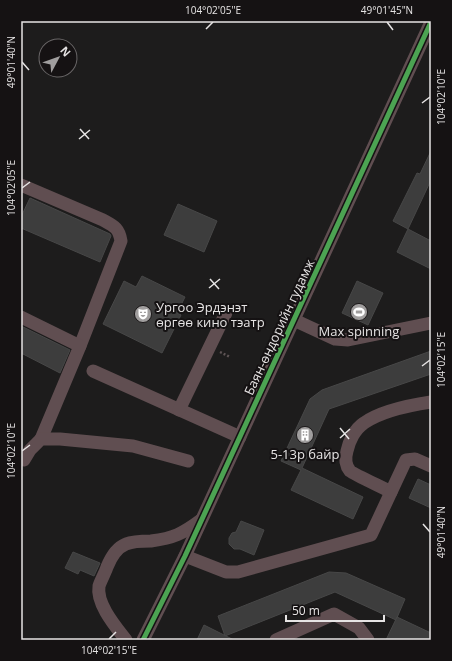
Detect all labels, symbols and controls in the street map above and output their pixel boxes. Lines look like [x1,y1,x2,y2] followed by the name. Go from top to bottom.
[185,3,241,17] text: 104°02'05"E
[361,3,413,17] text: 49°01'45"N
[4,36,18,88] text: 49°01'40"N
[38,38,78,78] north arrow
[57,43,75,59] text: N
[434,69,448,125] text: 104°02'10"E
[4,160,18,216] text: 104°02'05"E
[240,256,319,398] street label: Баян-өндорийн гудамж
[156,298,265,331] place label: Ургоо Эрдэнэт өргөө кино тэатр
[349,302,369,322] sports icon: Max spinning
[133,304,153,324] theatre icon: Ургоо Эрдэнэт өргөө кино тэатр
[319,322,399,340] place label: Max spinning
[434,332,448,388] text: 104°02'15"E
[4,423,18,479] text: 104°02'10"E
[295,425,315,445] building icon: 5-13р байр
[271,445,340,463] place label: 5-13р байр
[434,506,448,558] text: 49°01'40"N
[286,597,384,623] scale bar
[292,602,320,619] text: 50 m
[81,643,137,657] text: 104°02'15"E

